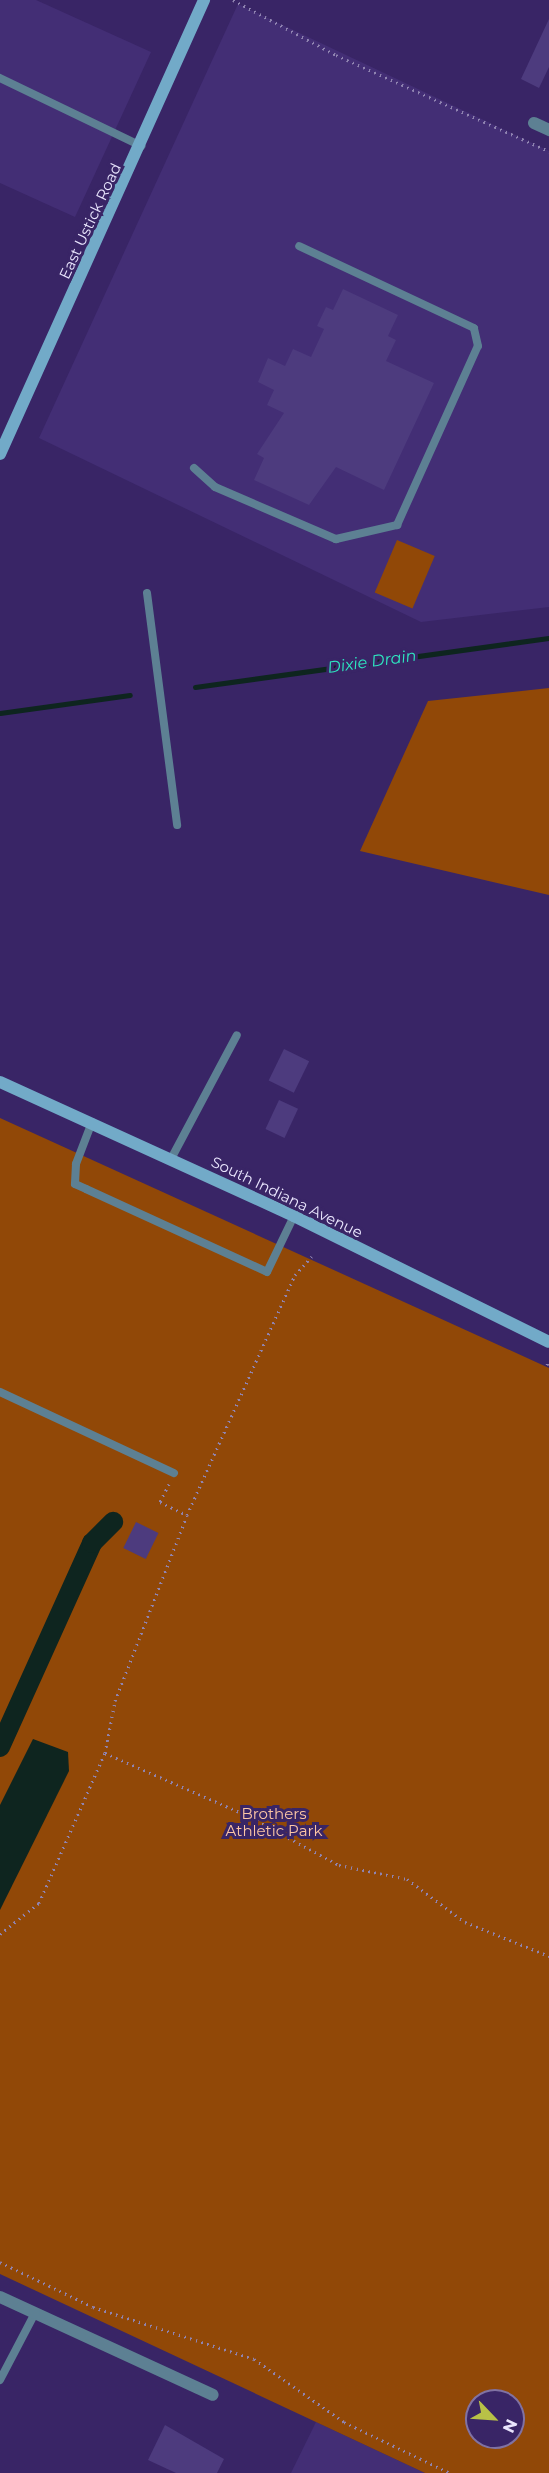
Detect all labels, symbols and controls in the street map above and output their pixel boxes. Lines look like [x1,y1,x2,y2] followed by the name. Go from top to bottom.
[55,160,125,282] street label: East Ustick Road
[326,646,418,678] water label: Dixie Drain
[208,1152,366,1242] street label: South Indiana Avenue
[226,1804,322,1839] park label: Brothers Athletic Park
[465,2389,525,2449] north arrow
[499,2416,521,2436] text: N

